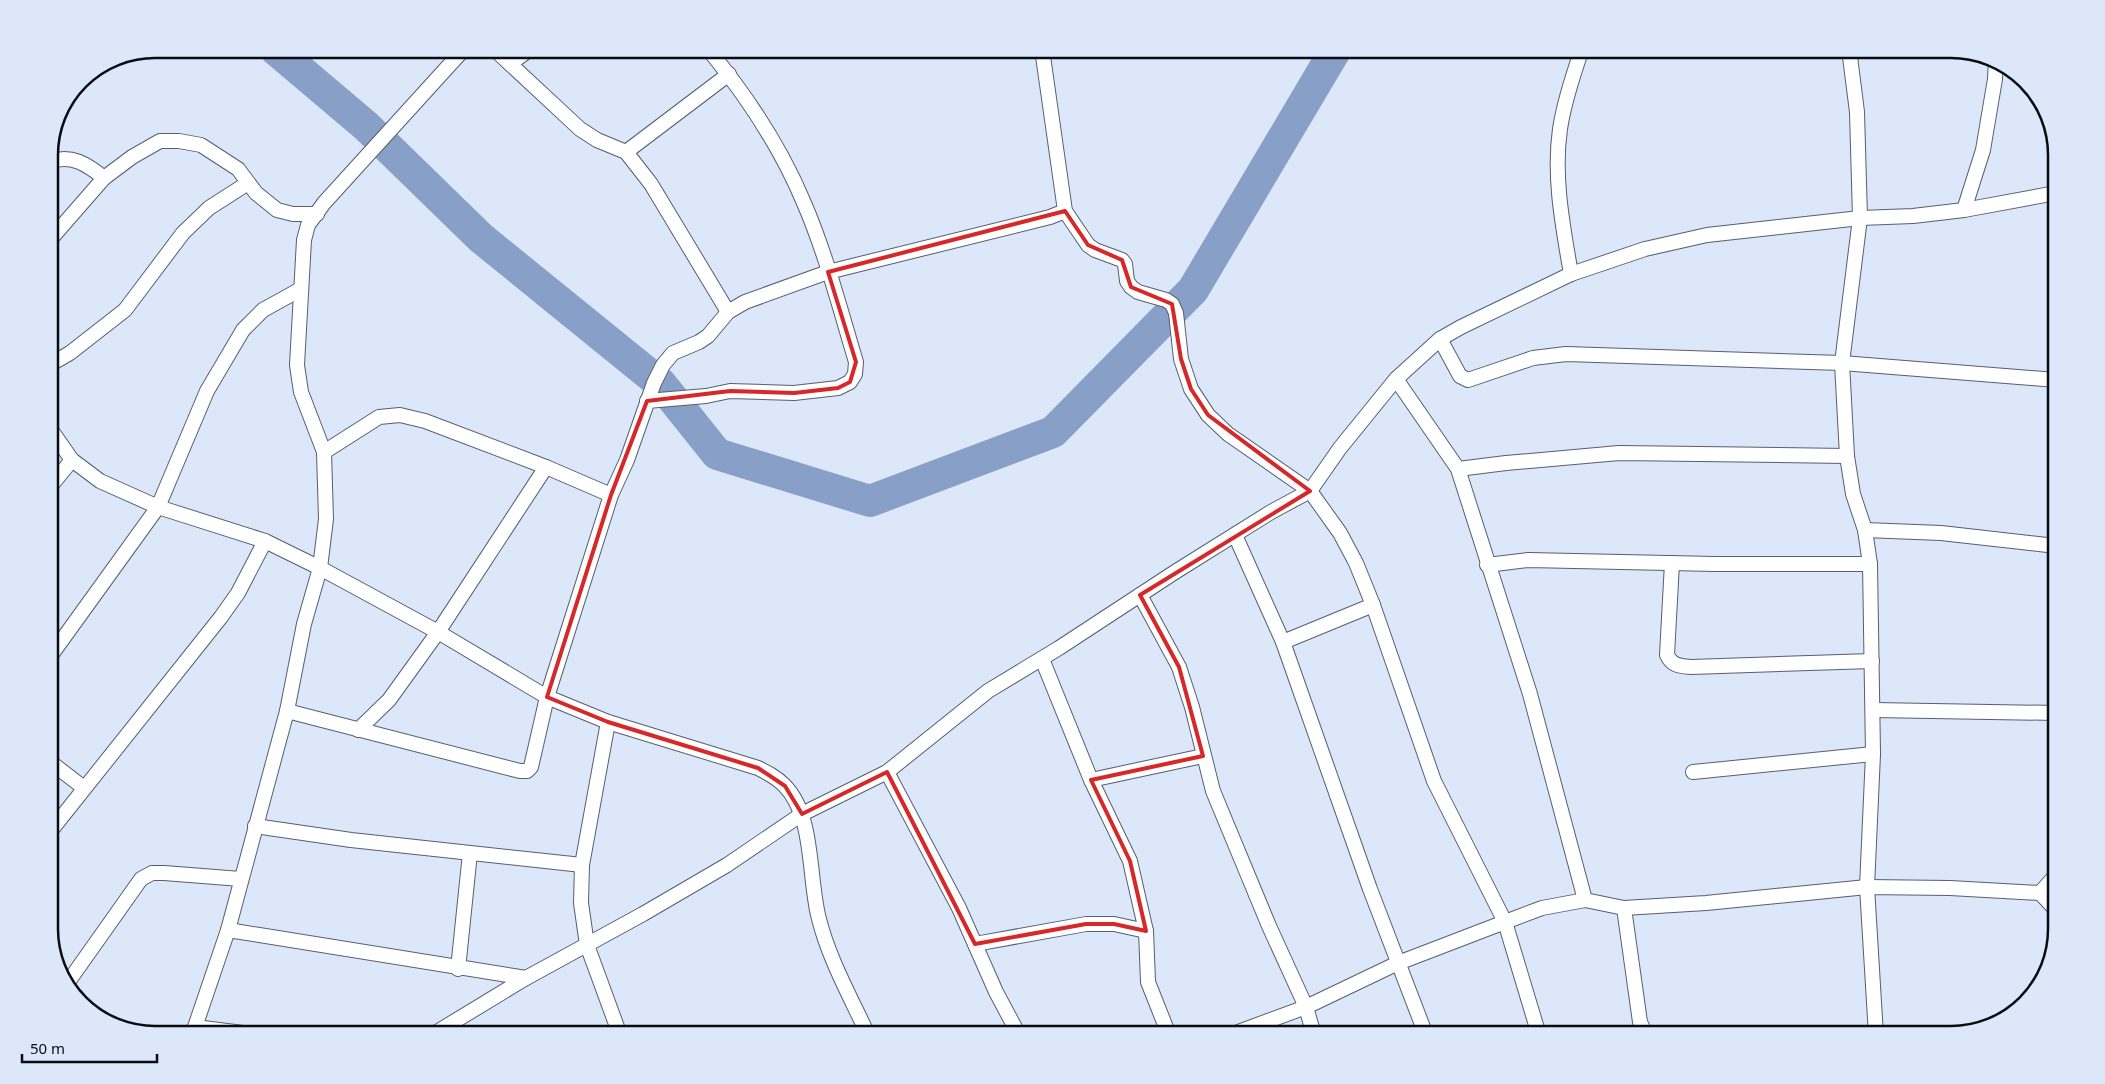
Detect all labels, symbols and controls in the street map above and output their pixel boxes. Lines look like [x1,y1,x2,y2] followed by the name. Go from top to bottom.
[22,1032,158,1064] scale bar
[30,1038,65,1058] text: 50 m

